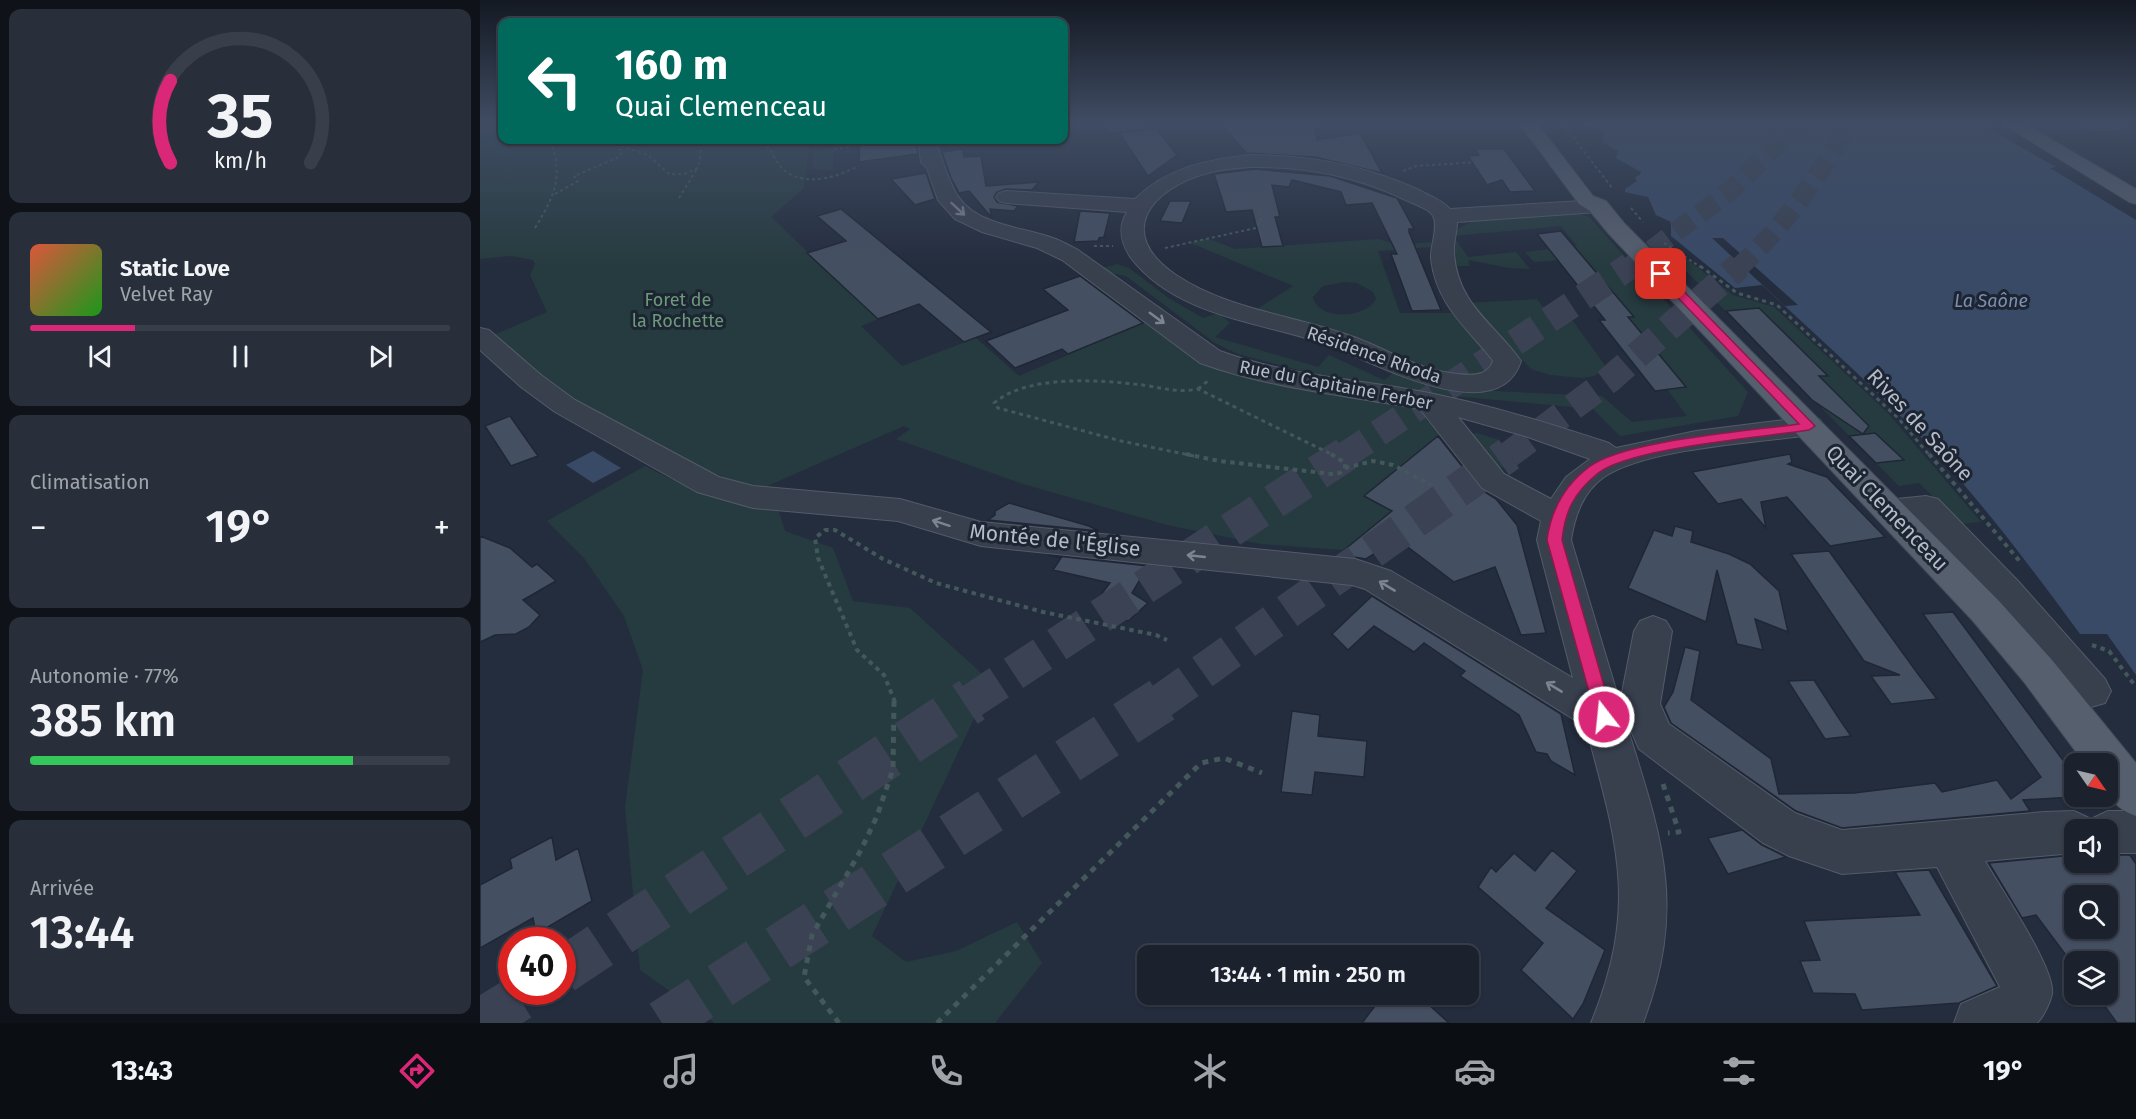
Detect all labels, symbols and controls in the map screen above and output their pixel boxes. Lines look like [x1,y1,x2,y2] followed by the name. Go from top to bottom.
[615,40,728,90] text: 160 m
[516,42,594,120] icon: left
[206,79,273,154] text: 35
[615,91,827,123] text: Quai Clemenceau
[213,148,267,174] text: km/h
[951,202,966,216] one-way arrow
[1635,248,1686,299] pin
[120,255,230,282] text: Static Love
[1644,257,1677,290] icon: arrive
[120,282,213,306] text: Velvet Ray
[632,289,724,332] park label: Foret de la Rochette
[1954,290,2028,312] water label: La Saône
[1148,312,1164,324] one-way arrow
[1304,322,1444,388] street label: Résidence Rhoda
[84,340,117,373] icon: previous
[224,340,257,373] icon: pause
[364,340,397,373] icon: next
[1238,355,1434,415] street label: Rue du Capitaine Ferber
[1861,363,1979,487] street label: Rives de Saône
[1820,440,1954,576] street label: Quai Clemenceau
[30,470,150,494] text: Climatisation
[206,500,274,554] text: 19°
[30,508,47,548] text: −
[434,508,450,548] text: +
[932,517,951,528] one-way arrow
[968,518,1142,562] street label: Montée de l'Église
[1187,550,1207,561] one-way arrow
[1379,579,1396,591] one-way arrow
[30,664,179,688] text: Autonomie · 77%
[1546,680,1563,692] one-way arrow
[1572,685,1636,749] position arrow
[30,694,176,748] text: 385 km
[2064,753,2118,807] north arrow
[2064,753,2118,1005] map controls
[2064,819,2118,873] button: sound
[30,876,94,900] text: Arrivée
[2064,885,2118,939] button: search
[30,906,134,960] text: 13:44
[498,927,576,1005] speed limit sign: 40
[2064,951,2118,1005] button: layers
[1210,961,1406,988] text: 13:44 · 1 min · 250 m
[396,1050,438,1092] icon: directions
[660,1050,702,1092] icon: music
[925,1050,967,1092] icon: phone
[1189,1050,1231,1092] icon: climate
[1454,1050,1496,1092] icon: car
[1718,1050,1760,1092] icon: filters
[111,1055,173,1087] text: 13:43
[1983,1055,2025,1087] text: 19°

